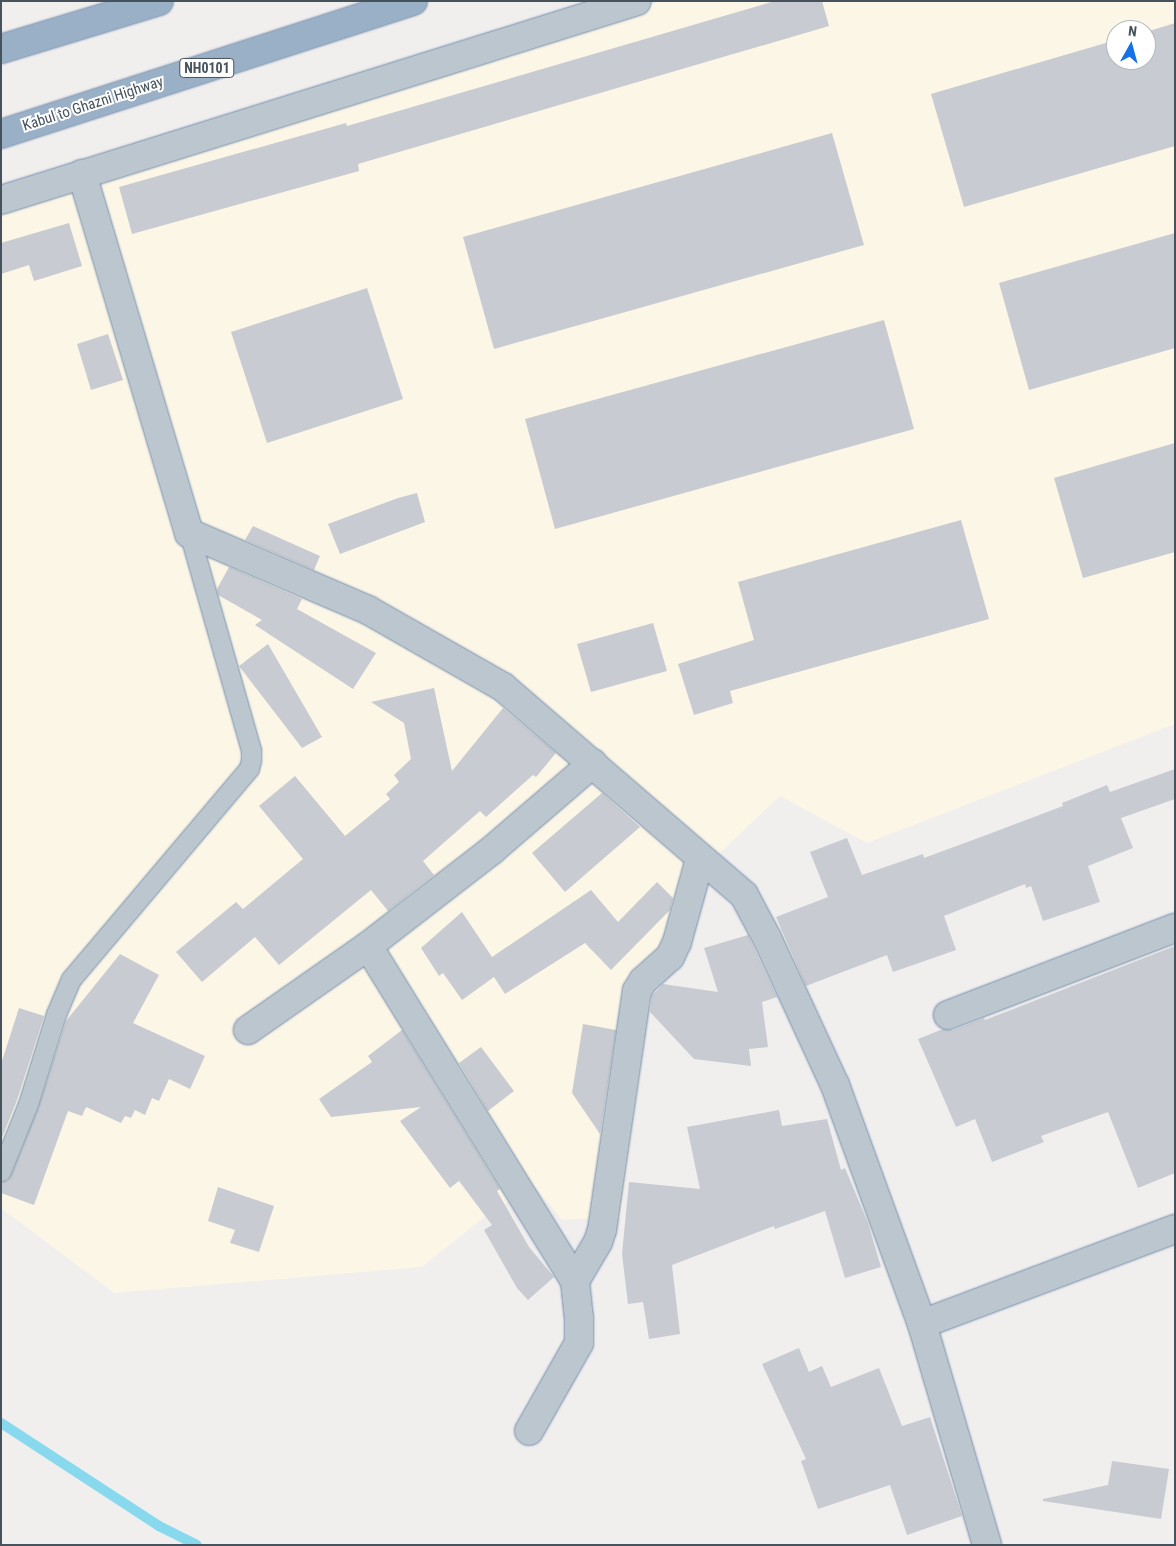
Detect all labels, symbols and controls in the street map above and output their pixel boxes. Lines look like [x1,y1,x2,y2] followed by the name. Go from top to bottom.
[1106,20,1156,70] north arrow
[1127,23,1138,40] text: N
[178,56,236,80] road number: NH0101
[20,73,166,135] street label: Kabul to Ghazni Highway

